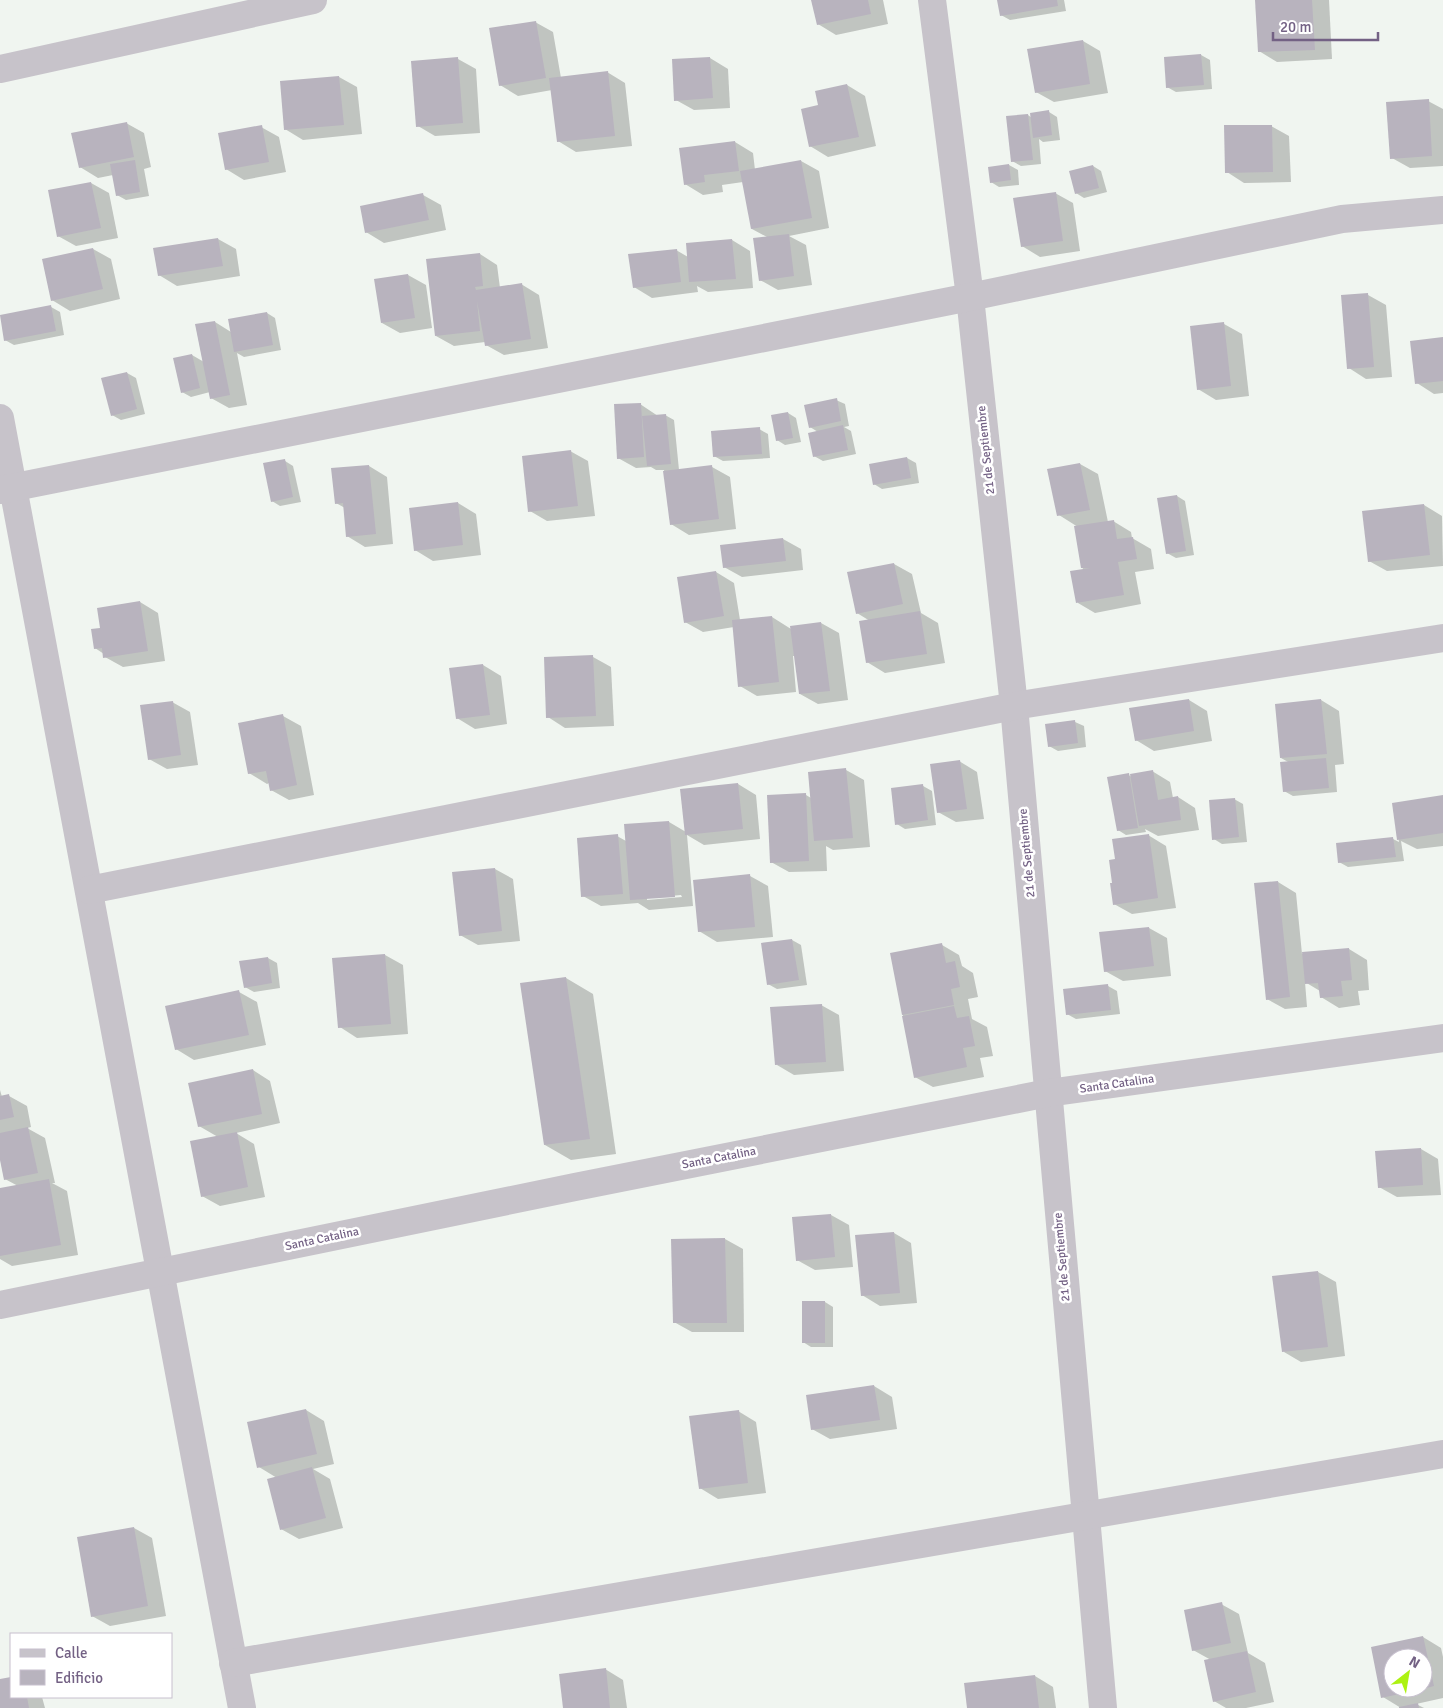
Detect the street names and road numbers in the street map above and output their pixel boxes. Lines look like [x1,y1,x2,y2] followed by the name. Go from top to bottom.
[974,405,998,495] street label: 21 de Septiembre
[1016,808,1038,898] street label: 21 de Septiembre
[1079,1071,1155,1097] street label: Santa Catalina
[681,1143,757,1173] street label: Santa Catalina
[1051,1212,1073,1302] street label: 21 de Septiembre
[284,1224,360,1254] street label: Santa Catalina

